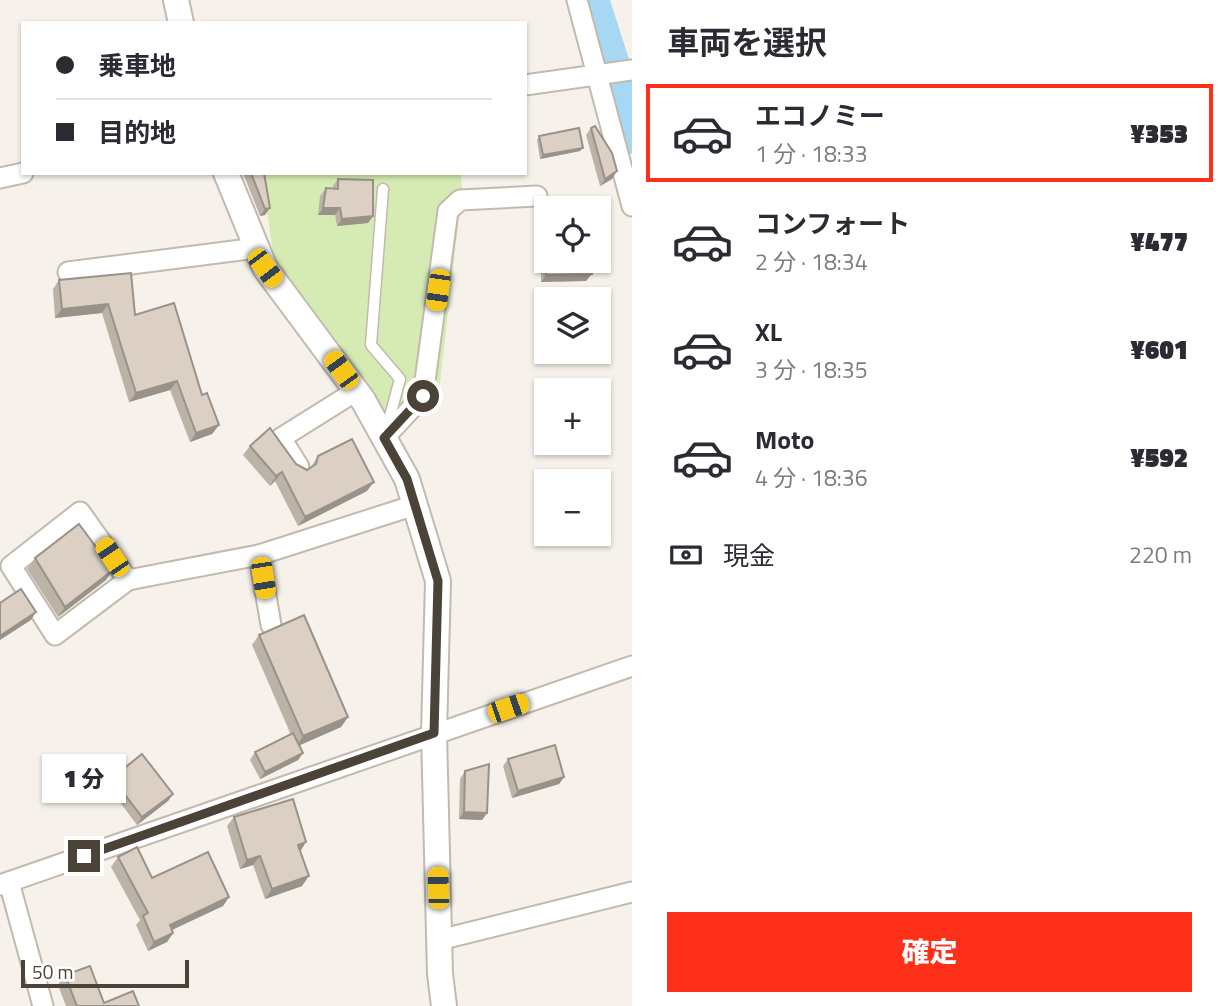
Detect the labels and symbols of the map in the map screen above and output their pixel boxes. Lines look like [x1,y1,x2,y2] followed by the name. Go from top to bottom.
[244,245,287,291] car
[425,268,452,312] car
[321,347,362,393] car
[407,380,439,412] route start
[92,534,133,580] car
[250,556,277,600] car
[485,691,532,725] car
[42,754,126,804] callout: 1 分
[68,840,100,872] route end
[427,867,450,909] car
[21,957,189,989] scale bar

